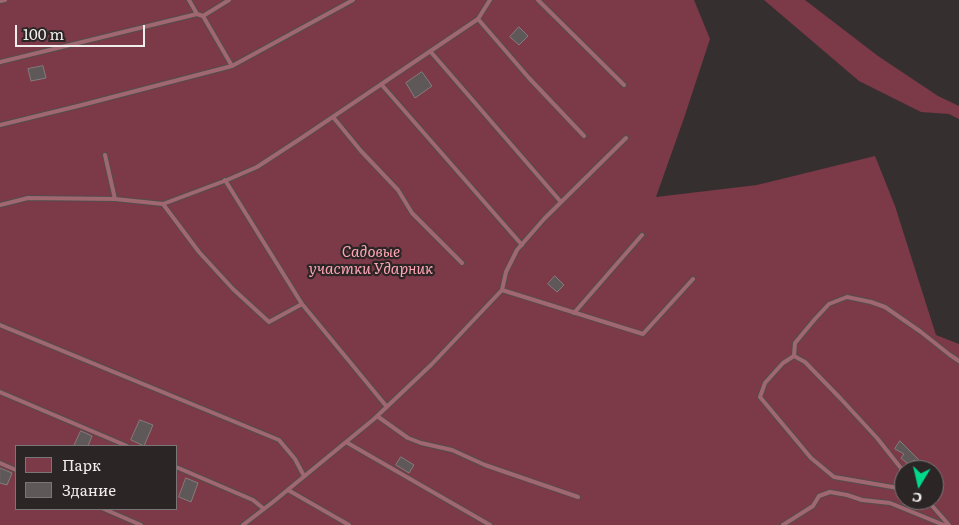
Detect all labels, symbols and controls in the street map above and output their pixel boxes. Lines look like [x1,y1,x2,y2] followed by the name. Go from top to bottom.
[18,15,148,47] scale bar
[23,22,64,45] text: 100 m
[309,244,433,279] park label: Садовые участки Ударник
[15,445,178,510] legend
[62,453,101,476] text: Парк
[894,460,944,510] north arrow
[62,478,116,501] text: Здание
[910,488,923,509] text: С

